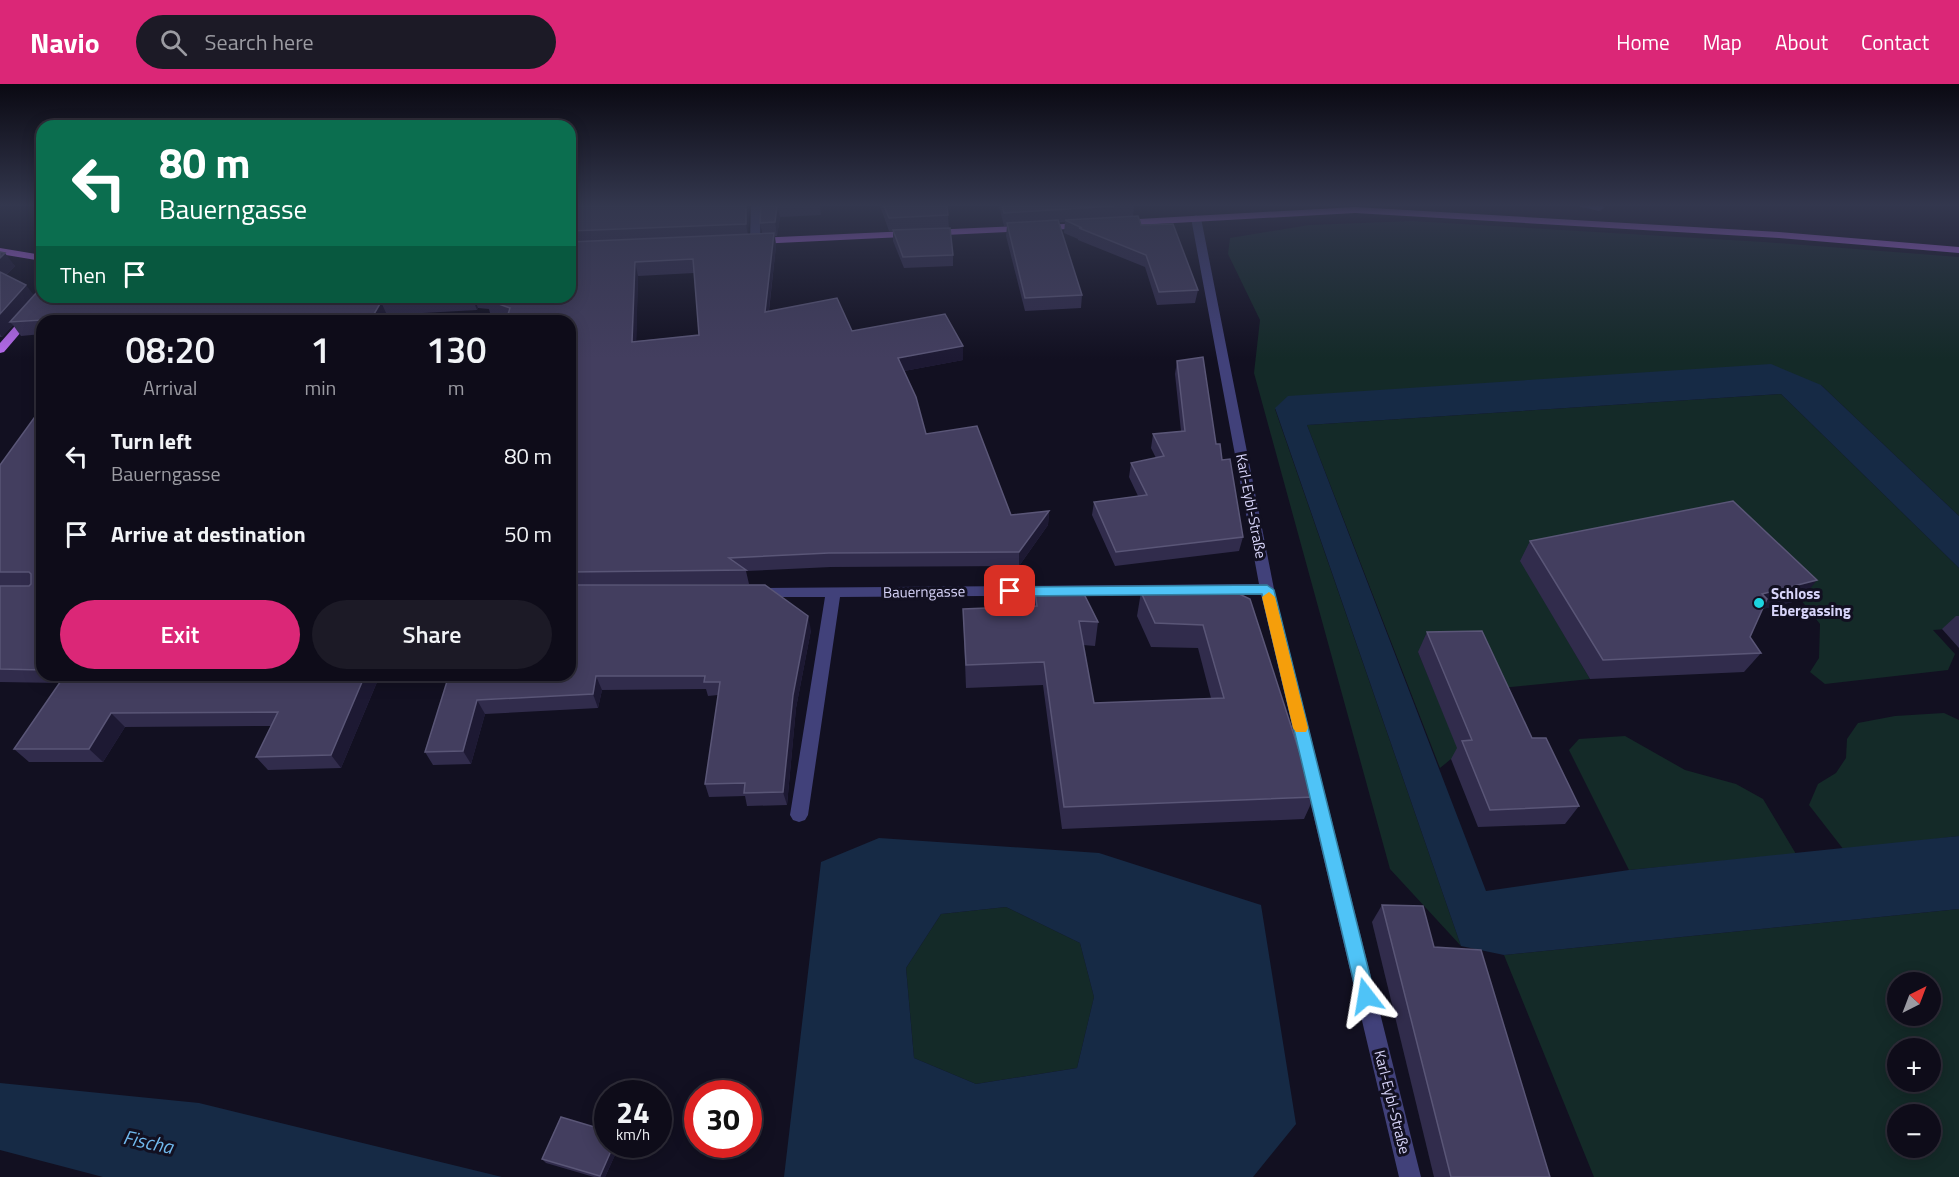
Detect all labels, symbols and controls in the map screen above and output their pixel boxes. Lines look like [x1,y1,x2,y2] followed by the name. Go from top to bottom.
[136,15,556,69] search box
[30,21,100,64] text: Navio
[205,25,314,59] text: Search here
[157,26,190,59] icon: search
[1616,26,1670,58] text: Home
[1703,26,1742,58] text: Map
[1775,26,1828,58] text: About
[1861,26,1929,58] text: Contact
[159,130,251,194] text: 80 m
[60,144,138,222] icon: left
[159,188,307,229] text: Bauerngasse
[60,258,106,292] text: Then
[118,258,151,291] icon: arrive
[126,322,215,377] text: 08:20
[310,322,330,377] text: 1
[426,322,486,377] text: 130
[143,372,197,403] text: Arrival
[304,372,336,403] text: min
[448,372,464,403] text: m
[111,424,192,458] text: Turn left
[504,439,552,473] text: 80 m
[60,440,93,473] icon: left
[1230,452,1273,560] street label: Karl-Eybl-Straße
[111,458,221,489] text: Bauerngasse
[111,517,306,551] text: Arrive at destination
[504,517,552,551] text: 50 m
[60,518,93,551] icon: arrive
[984,565,1035,616] pin
[993,574,1026,607] icon: arrive
[883,579,965,604] street label: Bauerngasse
[1771,582,1851,622] place label: Schloss Ebergassing
[1752,596,1766,610] marker: Schloss Ebergassing
[60,600,300,669] button: Exit
[312,600,552,669] button: Share
[1334,964,1398,1028] position arrow
[1887,972,1941,1026] north arrow
[1887,972,1941,1158] map controls
[1887,1038,1941,1092] button: +
[1368,1048,1417,1156] street label: Karl-Eybl-Straße
[684,1080,762,1158] speed limit sign: 30
[616,1089,650,1135] text: 24
[1887,1104,1941,1158] button: −
[120,1121,177,1162] water label: Fischa
[616,1123,650,1146] text: km/h

